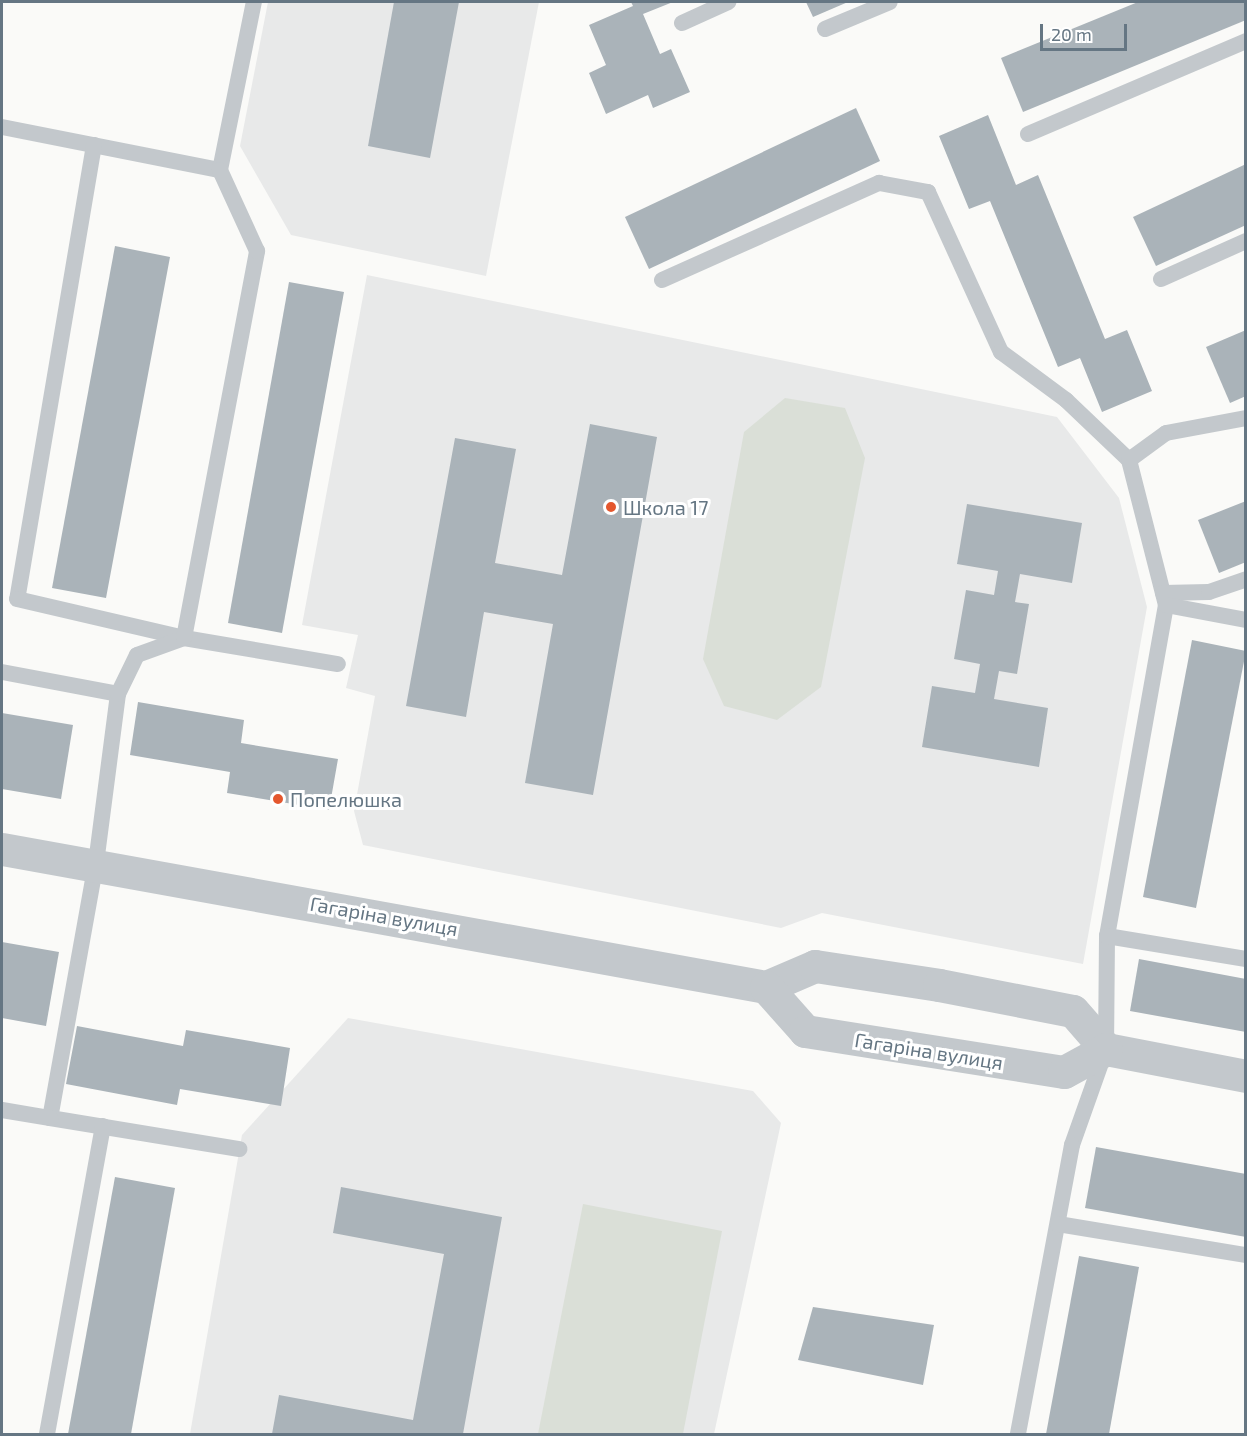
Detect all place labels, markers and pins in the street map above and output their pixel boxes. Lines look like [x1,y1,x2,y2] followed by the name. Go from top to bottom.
[623,495,708,519] place label: Школа 17
[604,500,618,514] marker: Школа 17
[290,787,402,811] place label: Попелюшка
[271,792,285,806] marker: Попелюшка

